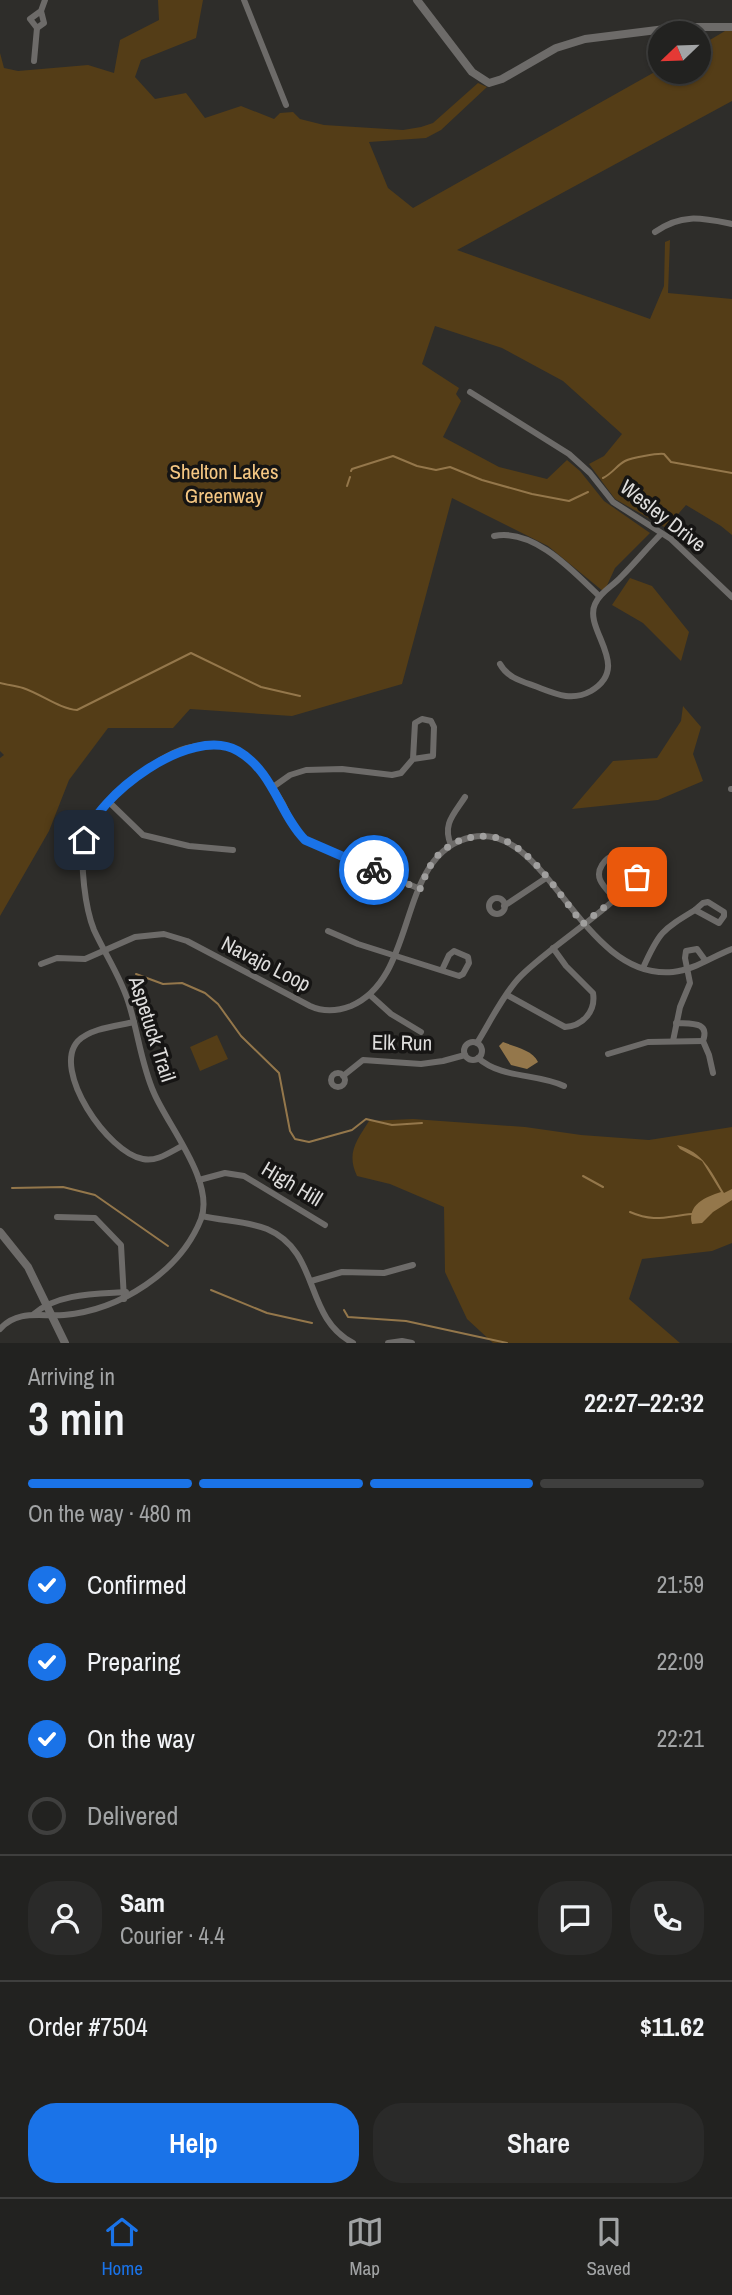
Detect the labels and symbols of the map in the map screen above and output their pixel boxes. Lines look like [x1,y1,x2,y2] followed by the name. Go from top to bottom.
[648,21,710,84] north arrow
[169,457,279,510] park label: Shelton Lakes Greenway
[614,473,712,558] street label: Wesley Drive
[54,810,114,870] pin
[339,835,409,905] courier
[607,847,667,907] pin
[217,929,316,998] street label: Navajo Loop
[122,972,183,1085] street label: Aspetuck Trail
[372,1027,432,1058] street label: Elk Run
[256,1154,328,1213] street label: High Hill

